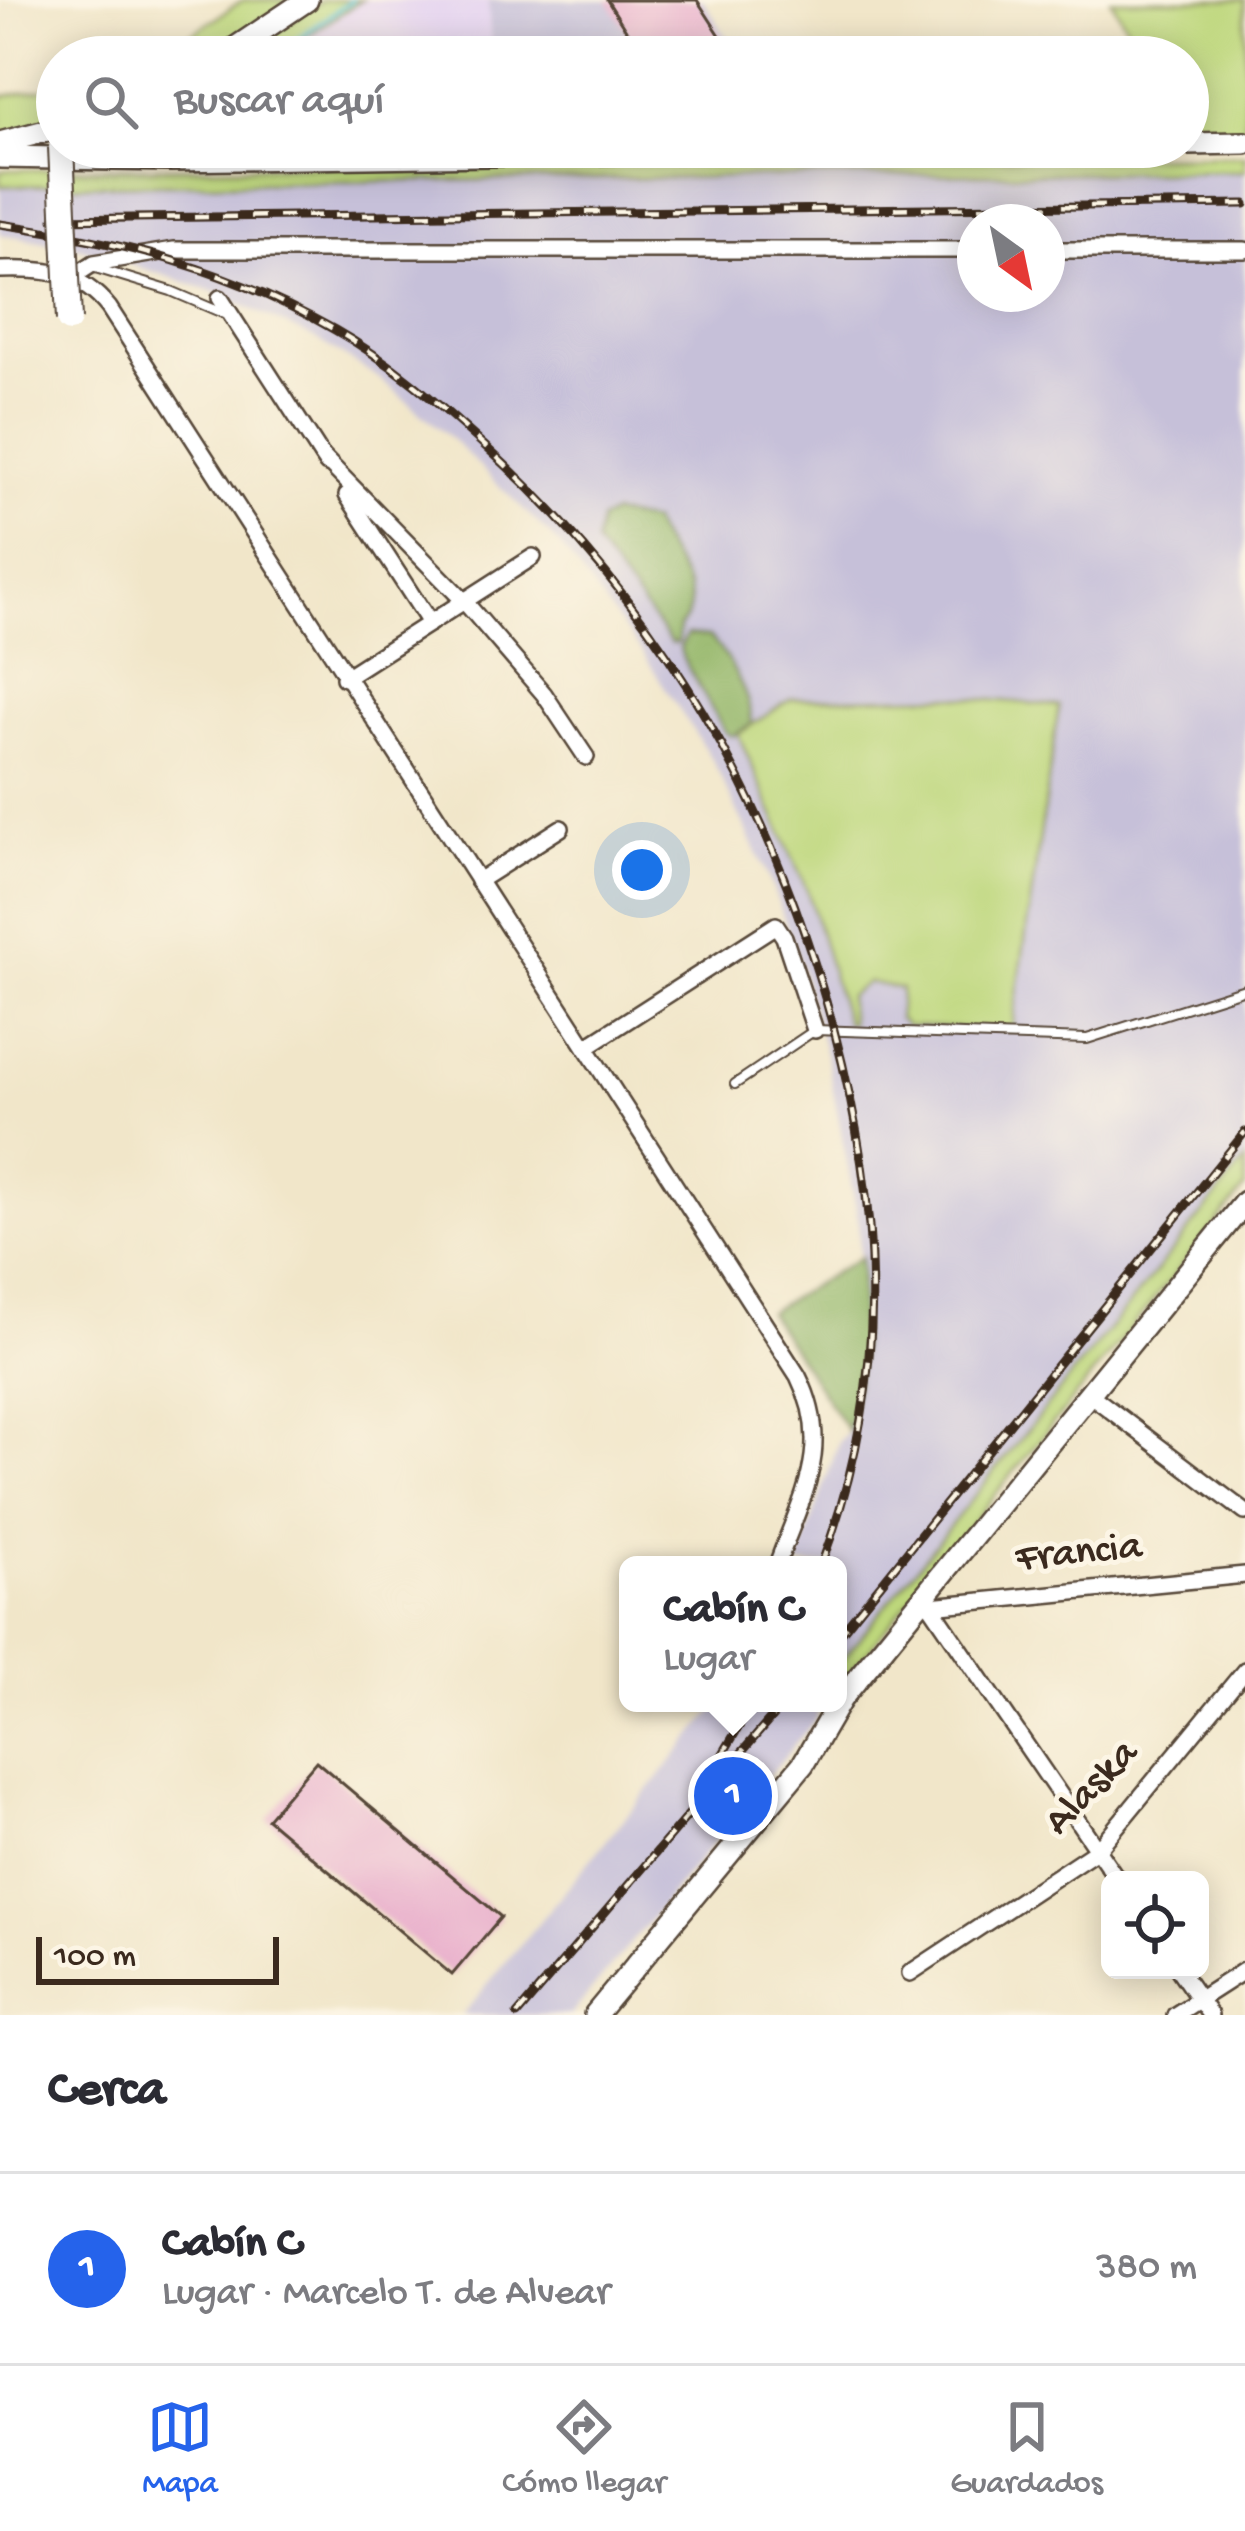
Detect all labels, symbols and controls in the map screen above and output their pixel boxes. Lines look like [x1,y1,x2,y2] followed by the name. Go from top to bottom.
[36,36,1209,168] search box
[78,69,144,135] icon: search
[174,76,384,129] text: Buscar aquí
[957,204,1065,312] north arrow
[612,840,672,900] your location
[1013,1524,1146,1586] street label: Francia
[619,1556,847,1712] popup
[663,1585,803,1638] text: Cabín C
[663,1638,754,1684] text: Lugar
[1035,1729,1152,1847] street label: Alaska
[694,1751,772,1841] pin: 1
[1101,1871,1209,1979] map controls
[1101,1871,1209,1979] button: locate
[36,1931,279,1984] scale bar
[54,1939,136,1977] text: 100 m
[48,2063,166,2123] text: Cerca
[162,2219,301,2272] text: Cabín C
[79,2246,95,2292] text: 1
[1096,2246,1197,2292] text: 380 m
[162,2272,610,2318] text: Lugar · Marcelo T. de Alvear
[142,2394,218,2504] tab: Mapa
[502,2394,666,2504] tab: Cómo llegar
[950,2394,1103,2504] tab: Guardados

